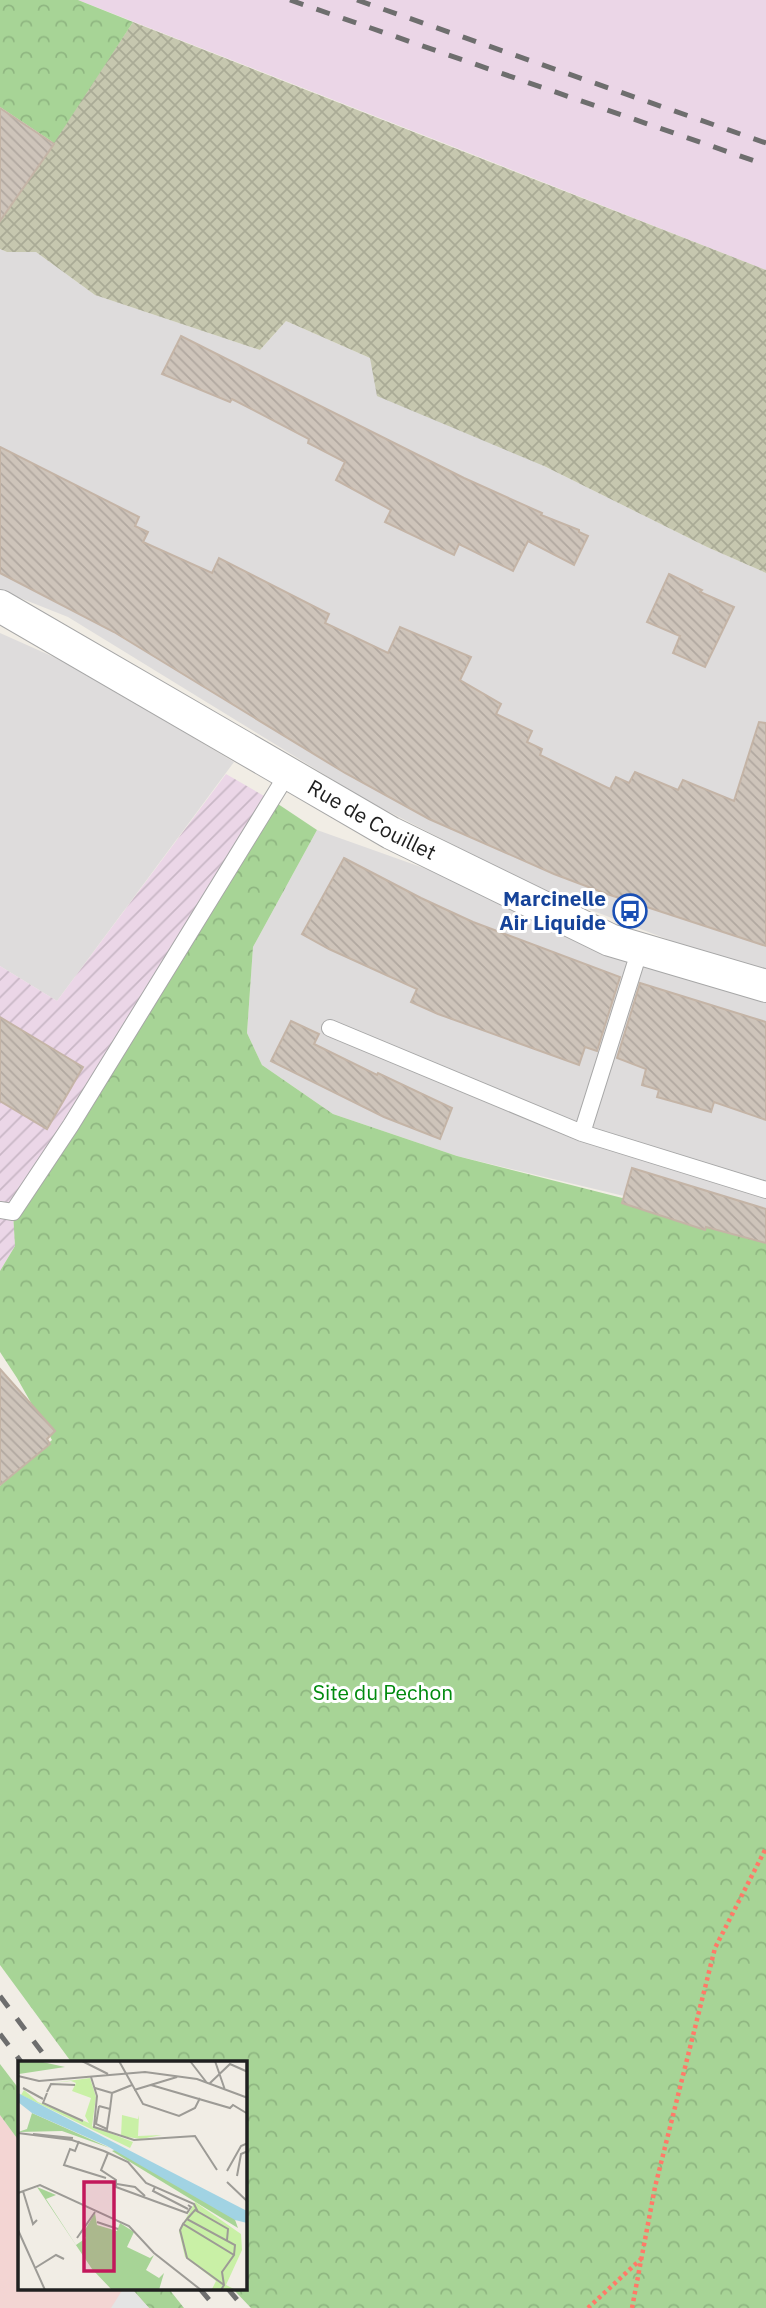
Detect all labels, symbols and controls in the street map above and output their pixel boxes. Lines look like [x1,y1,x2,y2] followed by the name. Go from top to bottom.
[303,773,441,866] street label: Rue de Couillet
[499,884,606,936] place label: Marcinelle Air Liquide
[611,892,649,930] bus stop icon: Marcinelle Air Liquide
[313,1678,453,1706] park label: Site du Pechon
[18,2061,247,2290] inset map

